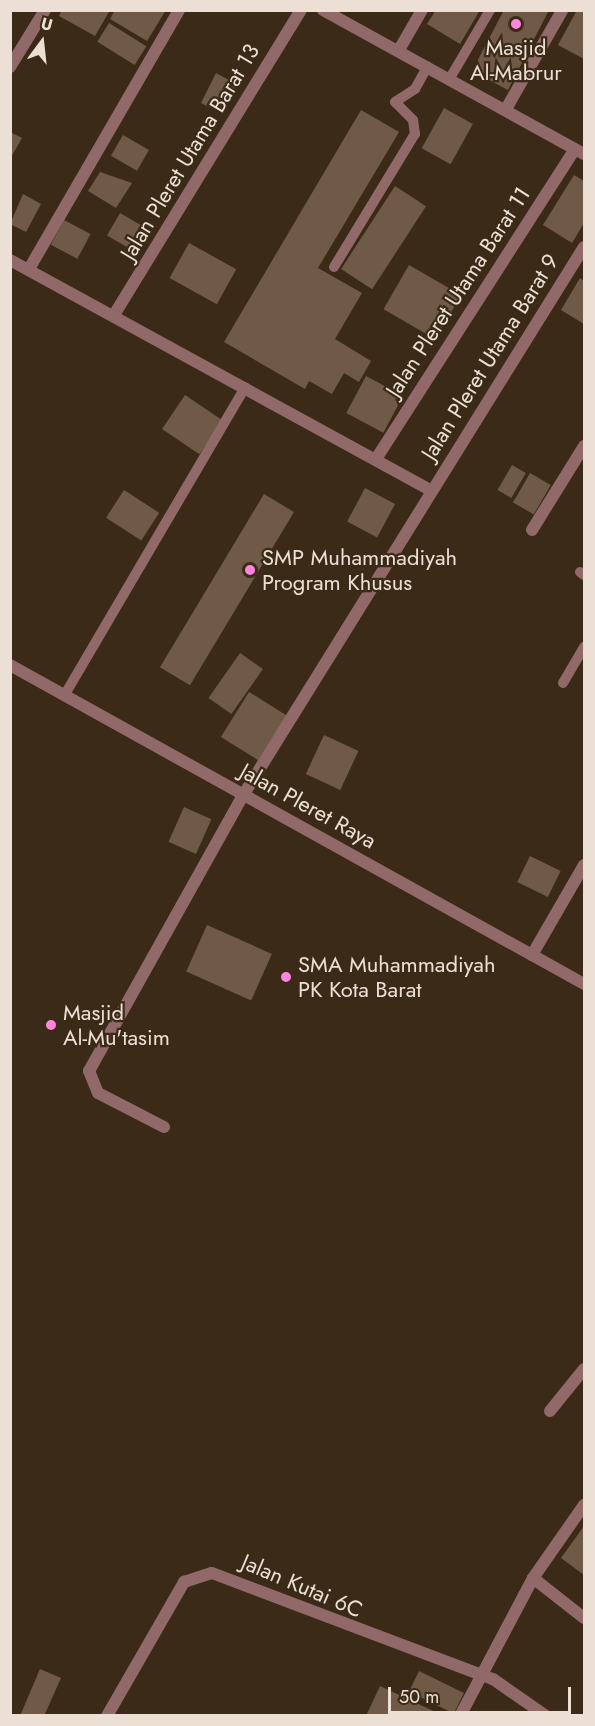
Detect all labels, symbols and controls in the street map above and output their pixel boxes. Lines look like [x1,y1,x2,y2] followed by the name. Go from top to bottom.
[12,12,72,72] north arrow
[38,12,55,37] text: U
[509,17,523,31] marker: Masjid Al-Mabrur
[470,34,562,86] place label: Masjid Al-Mabrur
[115,39,265,265] street label: Jalan Pleret Utama Barat 13
[380,182,536,402] street label: Jalan Pleret Utama Barat 11
[416,249,564,465] street label: Jalan Pleret Utama Barat 9
[262,544,457,596] place label: SMP Muhammadiyah Program Khusus
[243,563,257,577] marker: SMP Muhammadiyah Program Khusus
[235,758,381,854] street label: Jalan Pleret Raya
[298,951,495,1002] place label: SMA Muhammadiyah PK Kota Barat
[279,970,293,984] marker: SMA Muhammadiyah PK Kota Barat
[63,999,170,1050] place label: Masjid Al-Mu'tasim
[44,1018,58,1032] marker: Masjid Al-Mu'tasim
[238,1549,366,1623] street label: Jalan Kutai 6C
[391,1675,574,1713] scale bar
[399,1684,439,1710] text: 50 m

